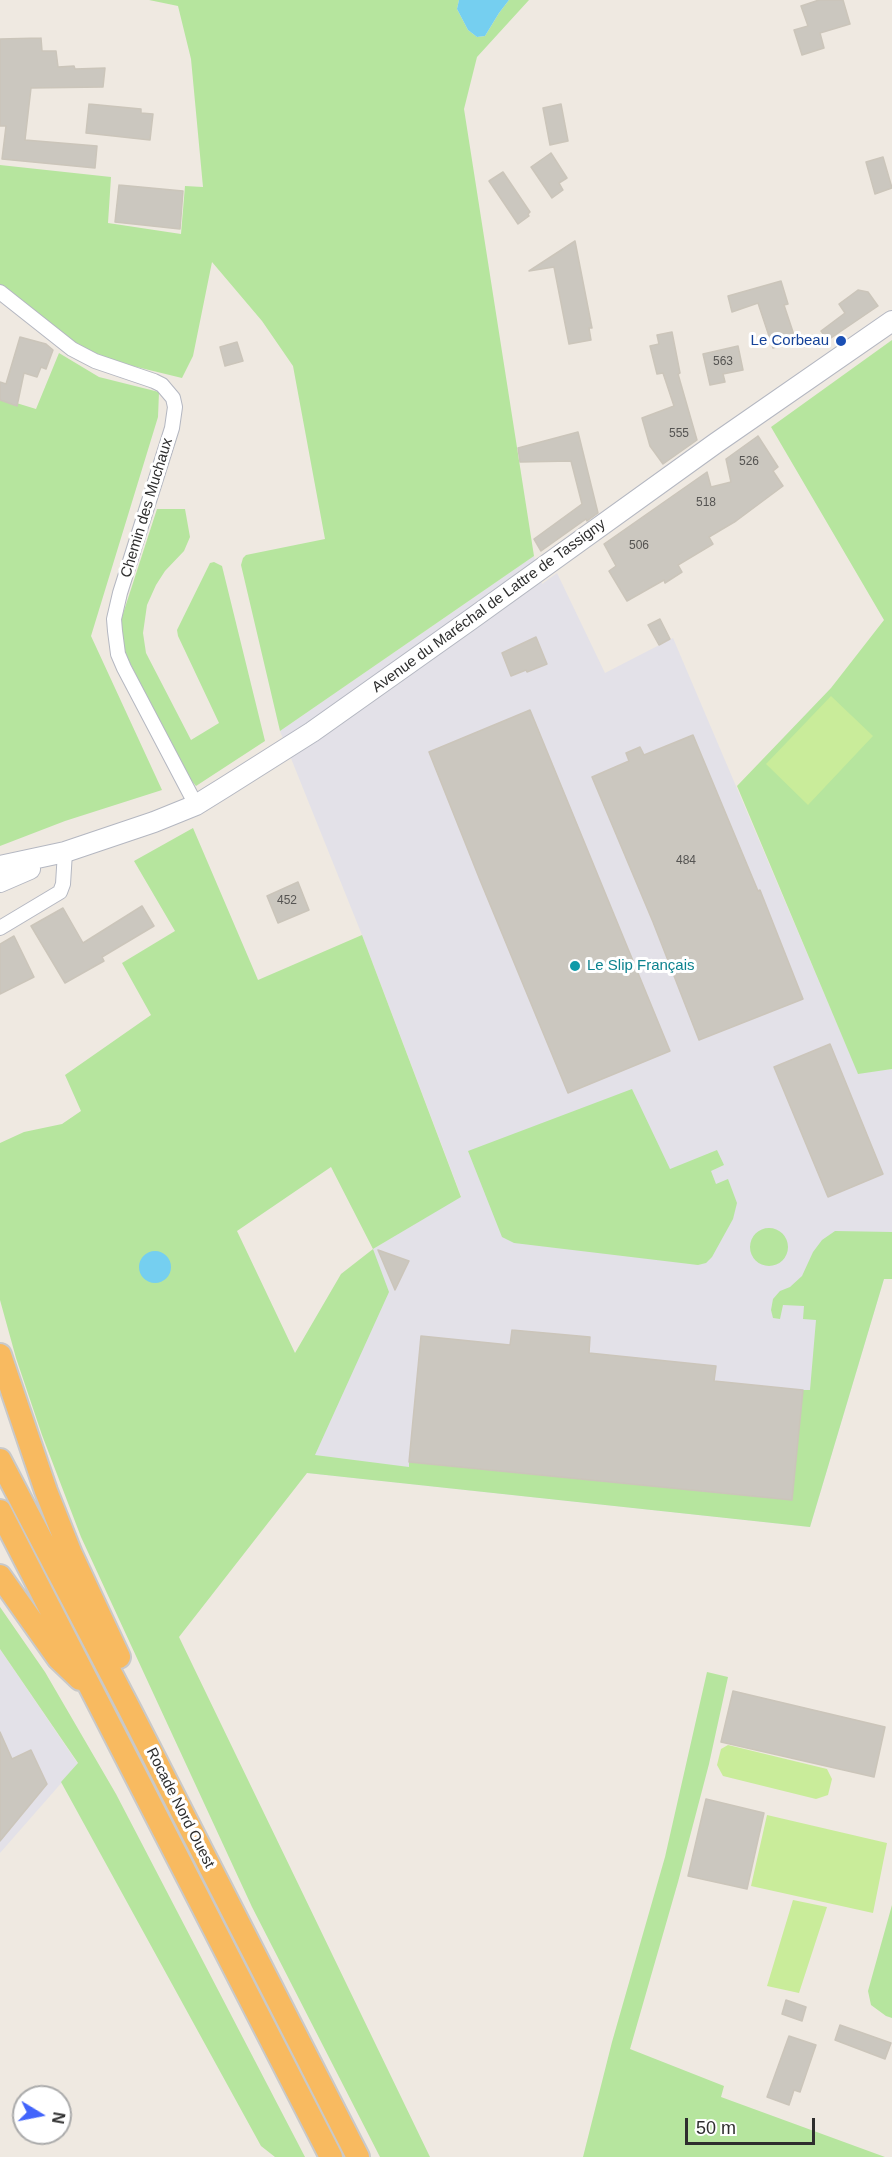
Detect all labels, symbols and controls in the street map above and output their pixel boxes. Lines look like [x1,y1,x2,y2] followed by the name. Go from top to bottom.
[751,332,829,350] place label: Le Corbeau
[834,334,848,348] marker: Le Corbeau
[713,355,733,369] house number: 563
[669,427,689,441] house number: 555
[117,436,177,580] street label: Chemin des Muchaux
[739,455,759,469] house number: 526
[696,496,716,510] house number: 518
[369,515,609,697] street label: Avenue du Maréchal de Lattre de Tassigny
[629,539,649,553] house number: 506
[676,854,696,868] house number: 484
[277,894,297,908] house number: 452
[587,957,695,975] place label: Le Slip Français
[568,959,582,973] marker: Le Slip Français
[142,1745,218,1871] street label: Rocade Nord Ouest
[12,2085,72,2145] north arrow
[688,2106,818,2144] scale bar
[49,2111,68,2125] text: N
[696,2118,736,2138] text: 50 m

